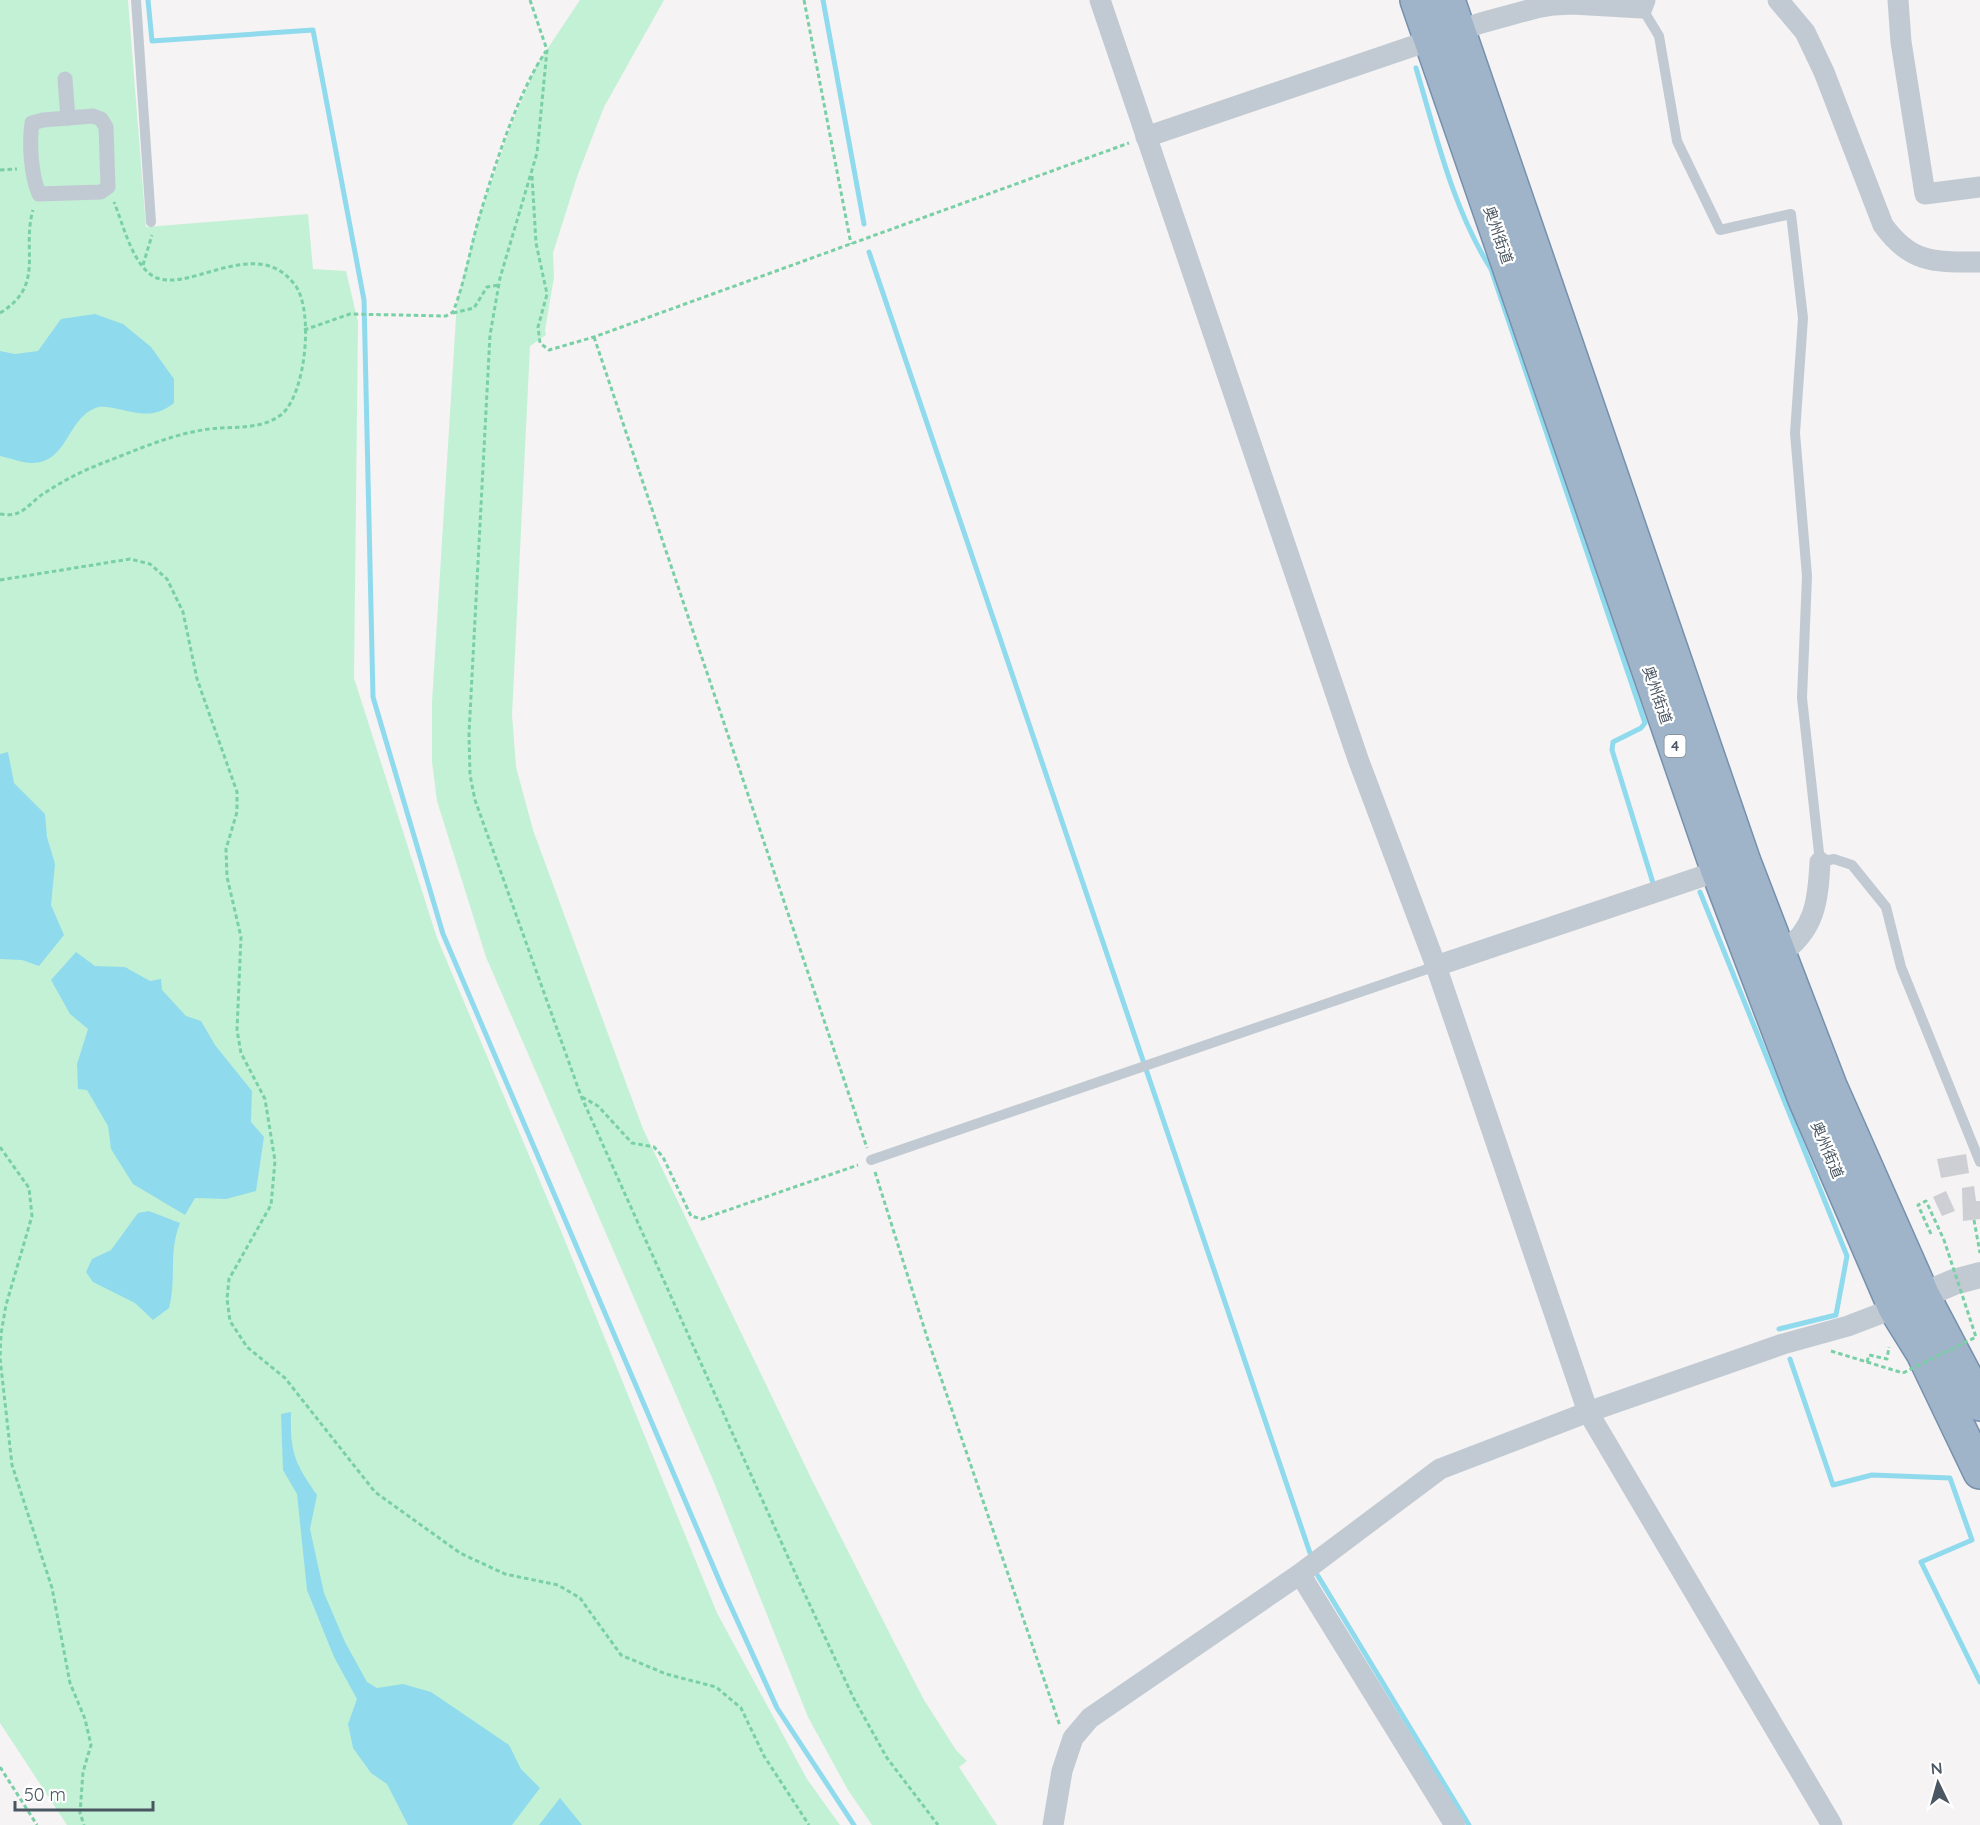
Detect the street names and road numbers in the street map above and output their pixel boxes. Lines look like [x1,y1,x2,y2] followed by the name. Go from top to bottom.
[1480,203,1517,266] street label: 奥州街道
[1639,663,1676,726] street label: 奥州街道
[1664,735,1686,757] road number: 4
[1807,1118,1848,1181] street label: 奥州街道

